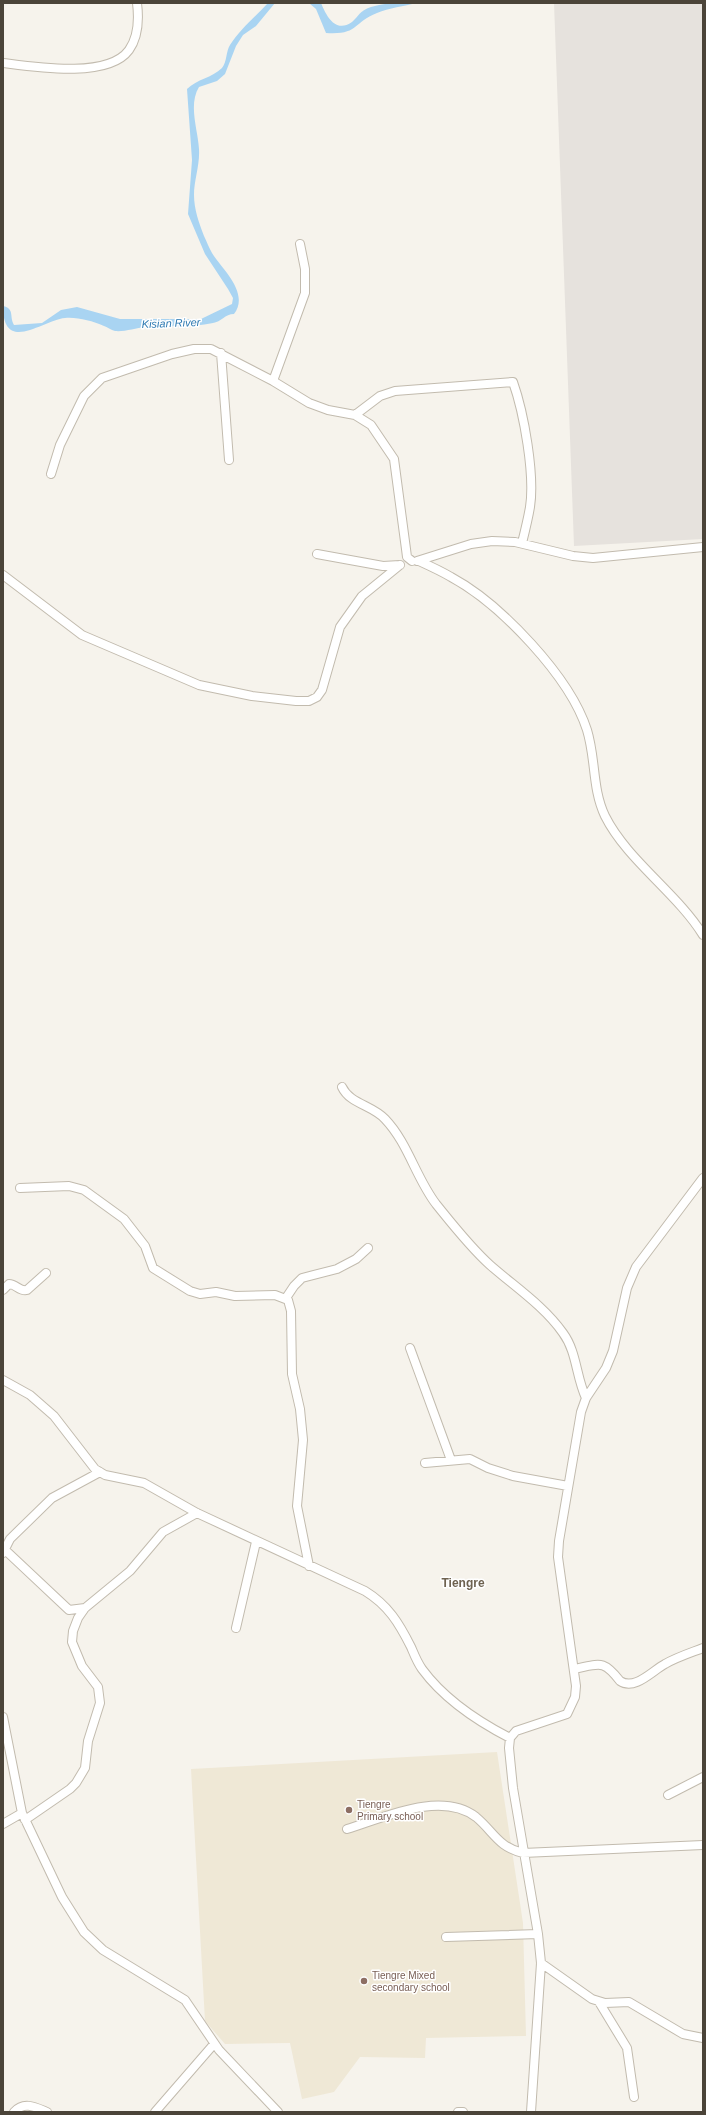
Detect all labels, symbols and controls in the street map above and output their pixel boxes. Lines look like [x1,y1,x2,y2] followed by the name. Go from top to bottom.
[141,316,202,330] water label: Kisian River
[441,1576,485,1590] district label: Tiengre
[357,1799,423,1822] place label: Tiengre Primary school
[344,1805,354,1815] marker: Tiengre Primary school
[372,1970,450,1993] place label: Tiengre Mixed secondary school
[359,1976,369,1986] marker: Tiengre Mixed secondary school

